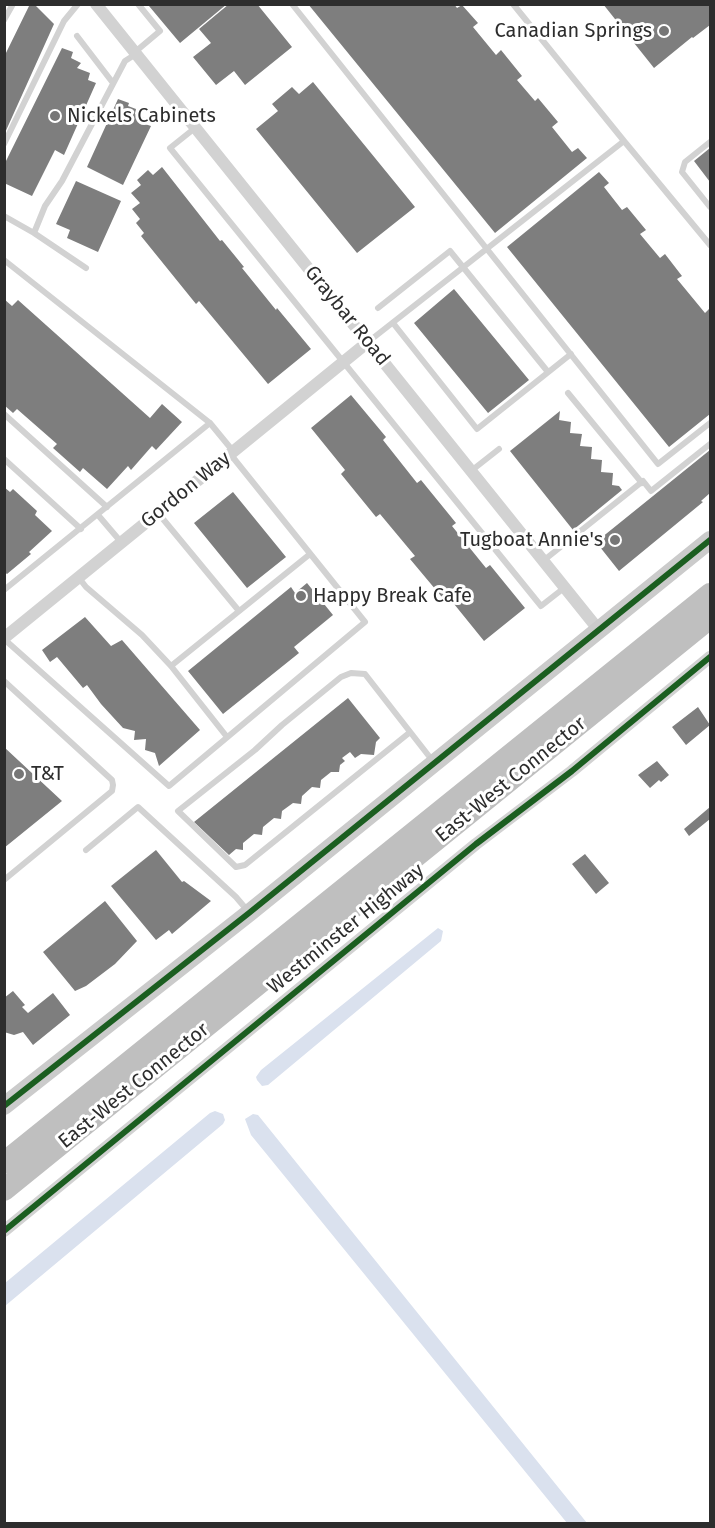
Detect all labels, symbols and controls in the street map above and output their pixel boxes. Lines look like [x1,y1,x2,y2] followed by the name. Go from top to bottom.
[495,19,652,43] place label: Canadian Springs
[657,24,671,38] marker: Canadian Springs
[67,104,216,128] place label: Nickels Cabinets
[48,109,62,123] marker: Nickels Cabinets
[299,261,395,371] street label: Graybar Road
[136,447,236,533] street label: Gordon Way
[460,528,603,552] place label: Tugboat Annie's
[608,533,622,547] marker: Tugboat Annie's
[313,584,472,608] place label: Happy Break Cafe
[294,589,308,603] marker: Happy Break Cafe
[431,712,591,848] street label: East-West Connector
[31,762,64,786] place label: T&T
[12,767,26,781] marker: T&T
[263,859,429,999] street label: Westminster Highway
[54,1018,214,1154] street label: East-West Connector

